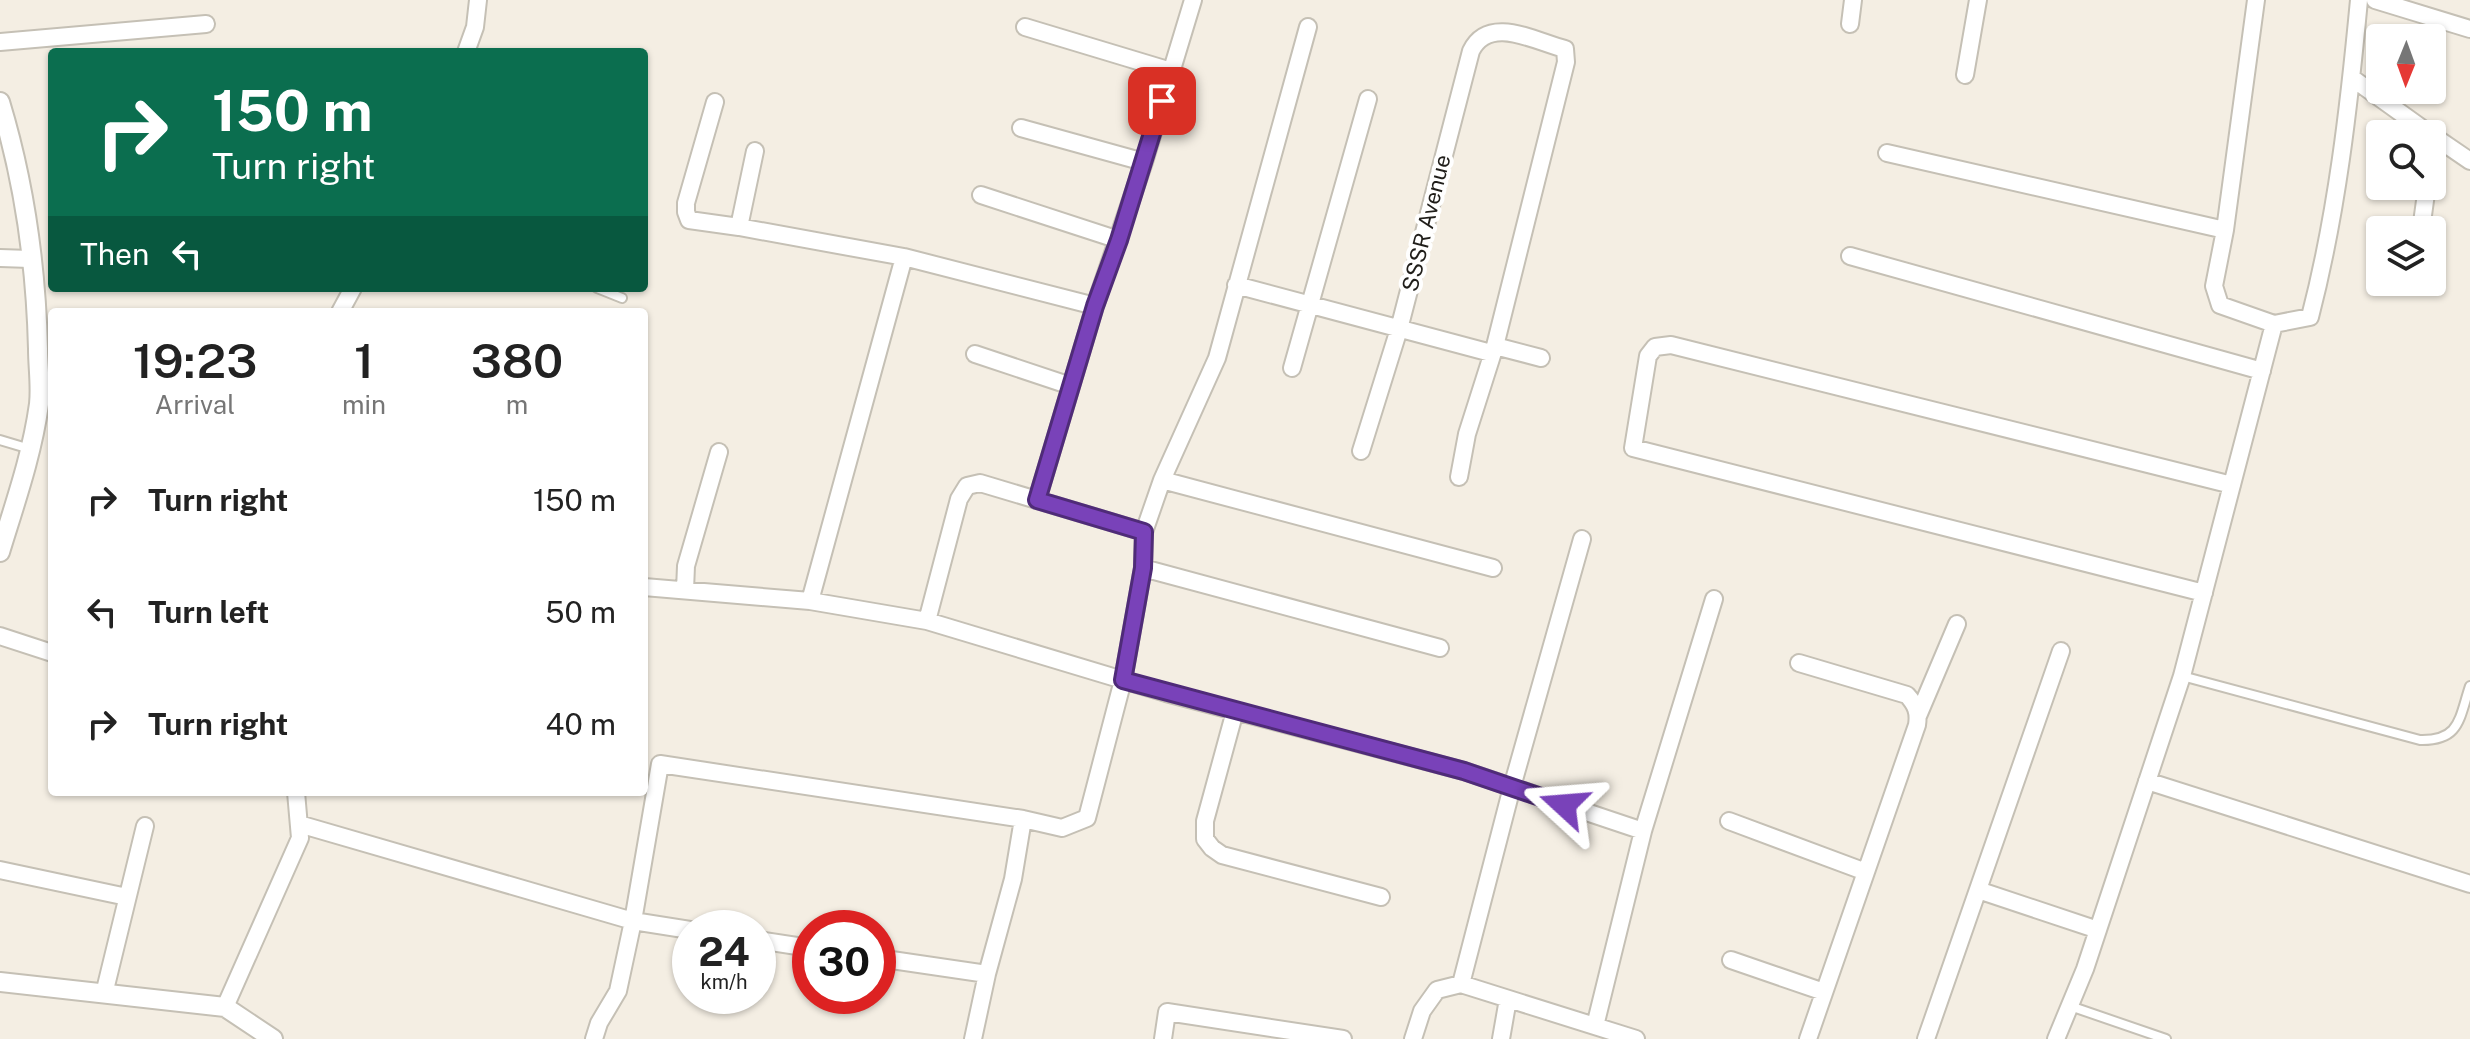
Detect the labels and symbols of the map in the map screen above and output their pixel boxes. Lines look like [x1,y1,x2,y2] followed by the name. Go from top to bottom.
[2366,24,2446,104] north arrow
[1128,67,1196,135] pin
[1396,152,1456,294] street label: SSSR Avenue
[1522,763,1606,847] position arrow
[792,910,896,1014] speed limit sign: 30

